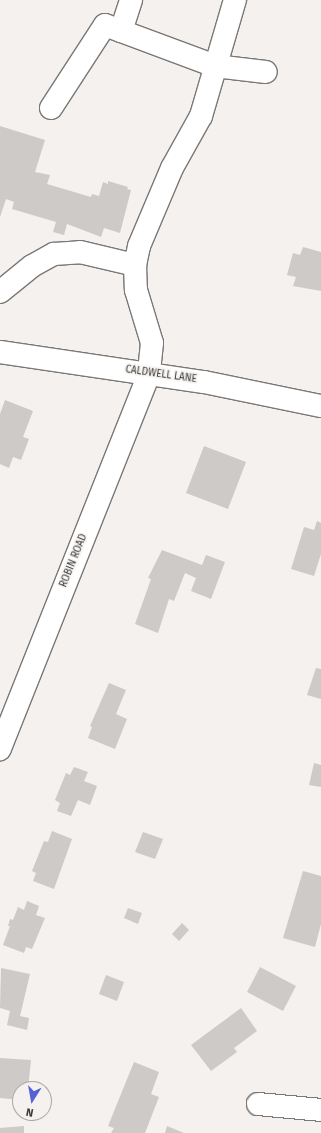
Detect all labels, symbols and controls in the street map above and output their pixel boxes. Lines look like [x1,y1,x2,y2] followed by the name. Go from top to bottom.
[125,364,197,386] street label: CALDWELL LANE
[58,533,90,589] street label: ROBIN ROAD
[12,1081,52,1121] north arrow
[25,1105,35,1119] text: N

